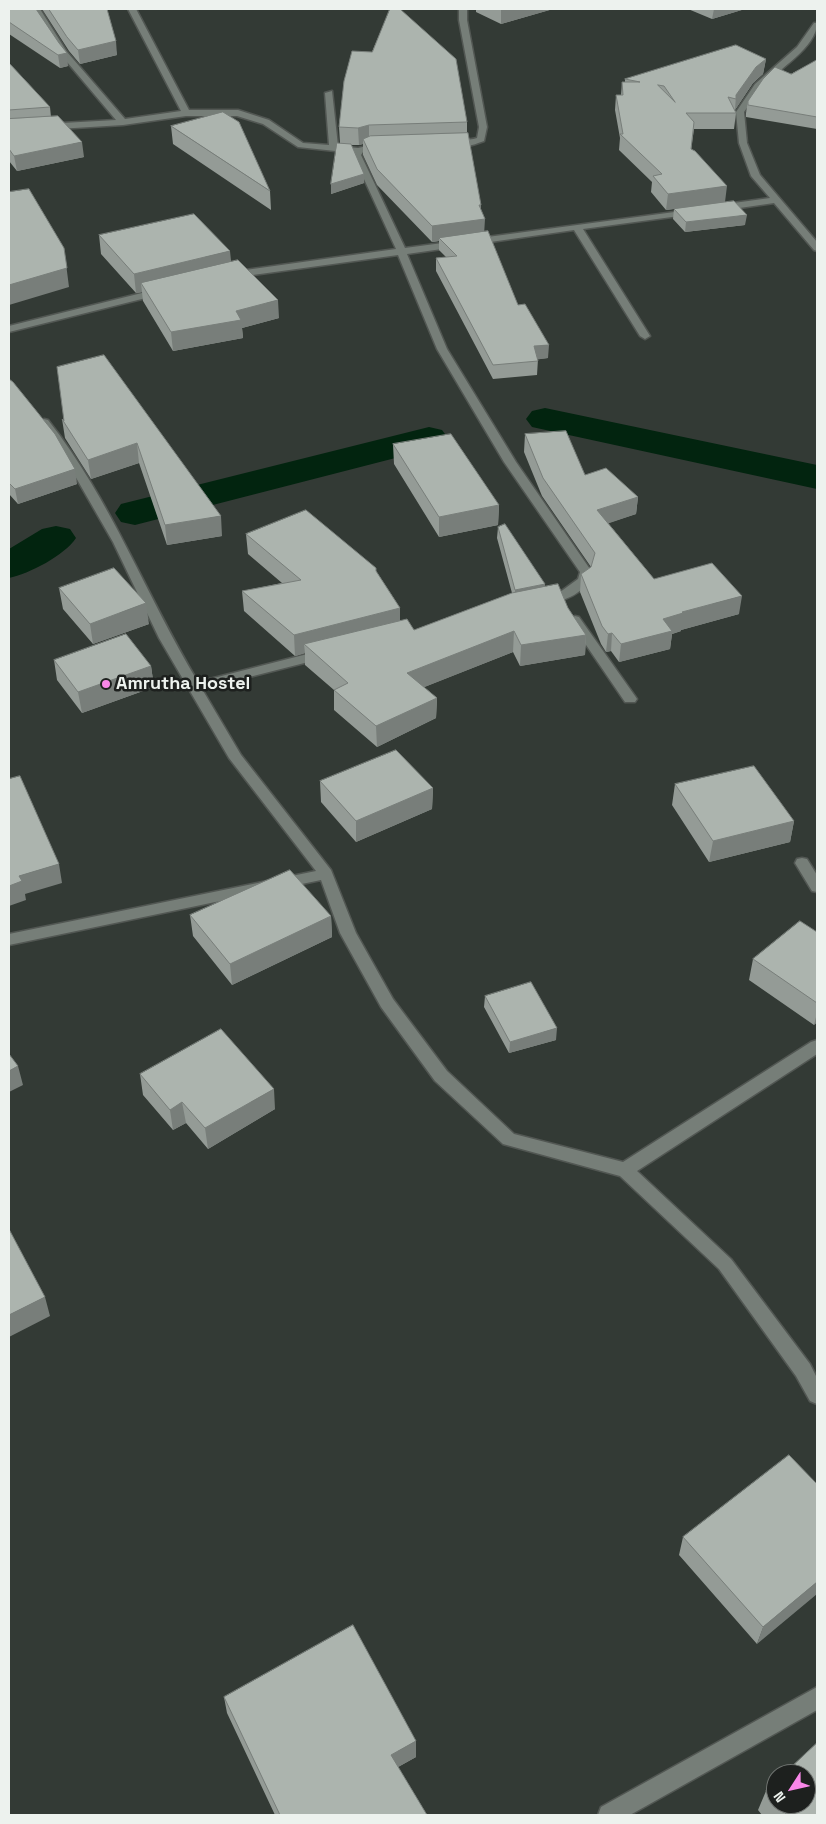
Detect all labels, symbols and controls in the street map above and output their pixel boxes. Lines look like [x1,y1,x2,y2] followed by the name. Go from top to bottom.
[116,673,250,695] place label: Amrutha Hostel
[100,678,112,690] marker: Amrutha Hostel
[766,1764,816,1814] north arrow
[769,1788,790,1806] text: N

